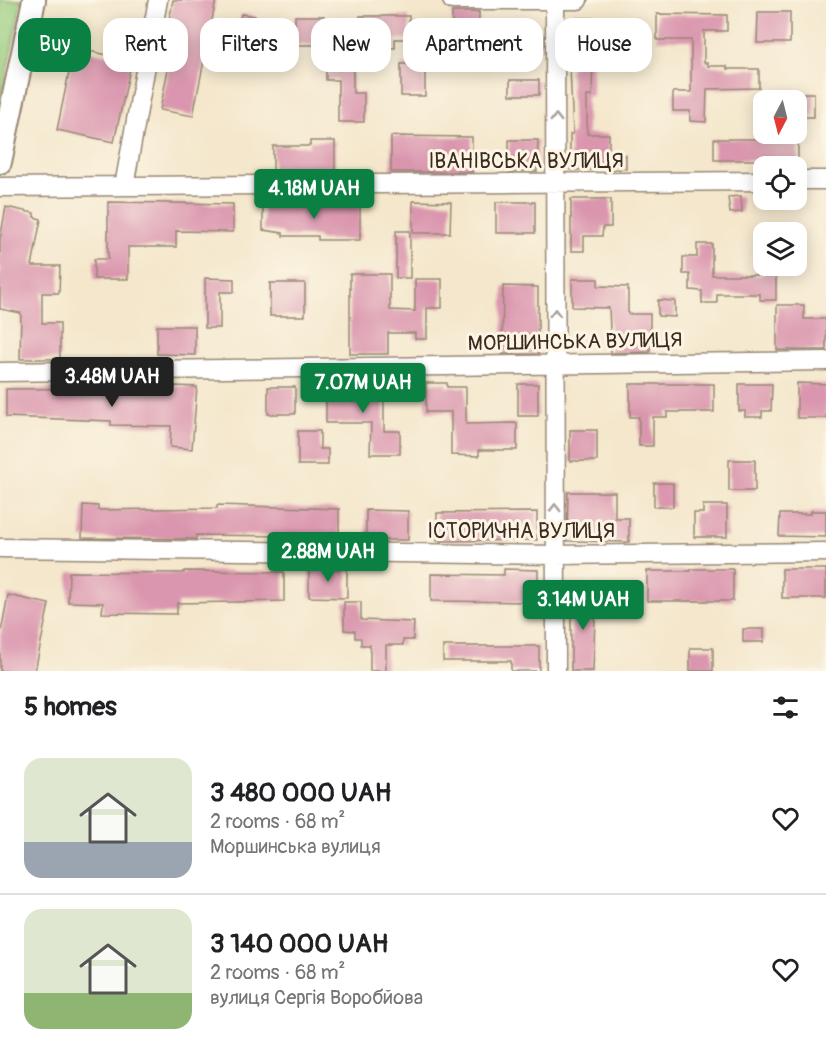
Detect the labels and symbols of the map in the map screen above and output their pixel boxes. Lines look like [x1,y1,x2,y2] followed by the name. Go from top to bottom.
[753,90,807,144] north arrow
[550,113,562,122] one-way arrow
[428,148,624,175] street label: ІВАНІВСЬКА ВУЛИЦЯ
[245,169,383,220] pin: 4.18M UAH
[549,308,561,317] one-way arrow
[468,327,682,357] street label: МОРШИНСЬКА ВУЛИЦЯ
[43,357,181,408] pin: 3.48M UAH
[294,363,432,414] pin: 7.07M UAH
[549,503,561,512] one-way arrow
[427,518,615,545] street label: ІСТОРИЧНА ВУЛИЦЯ
[259,532,397,583] pin: 2.88M UAH
[514,580,652,631] pin: 3.14M UAH

